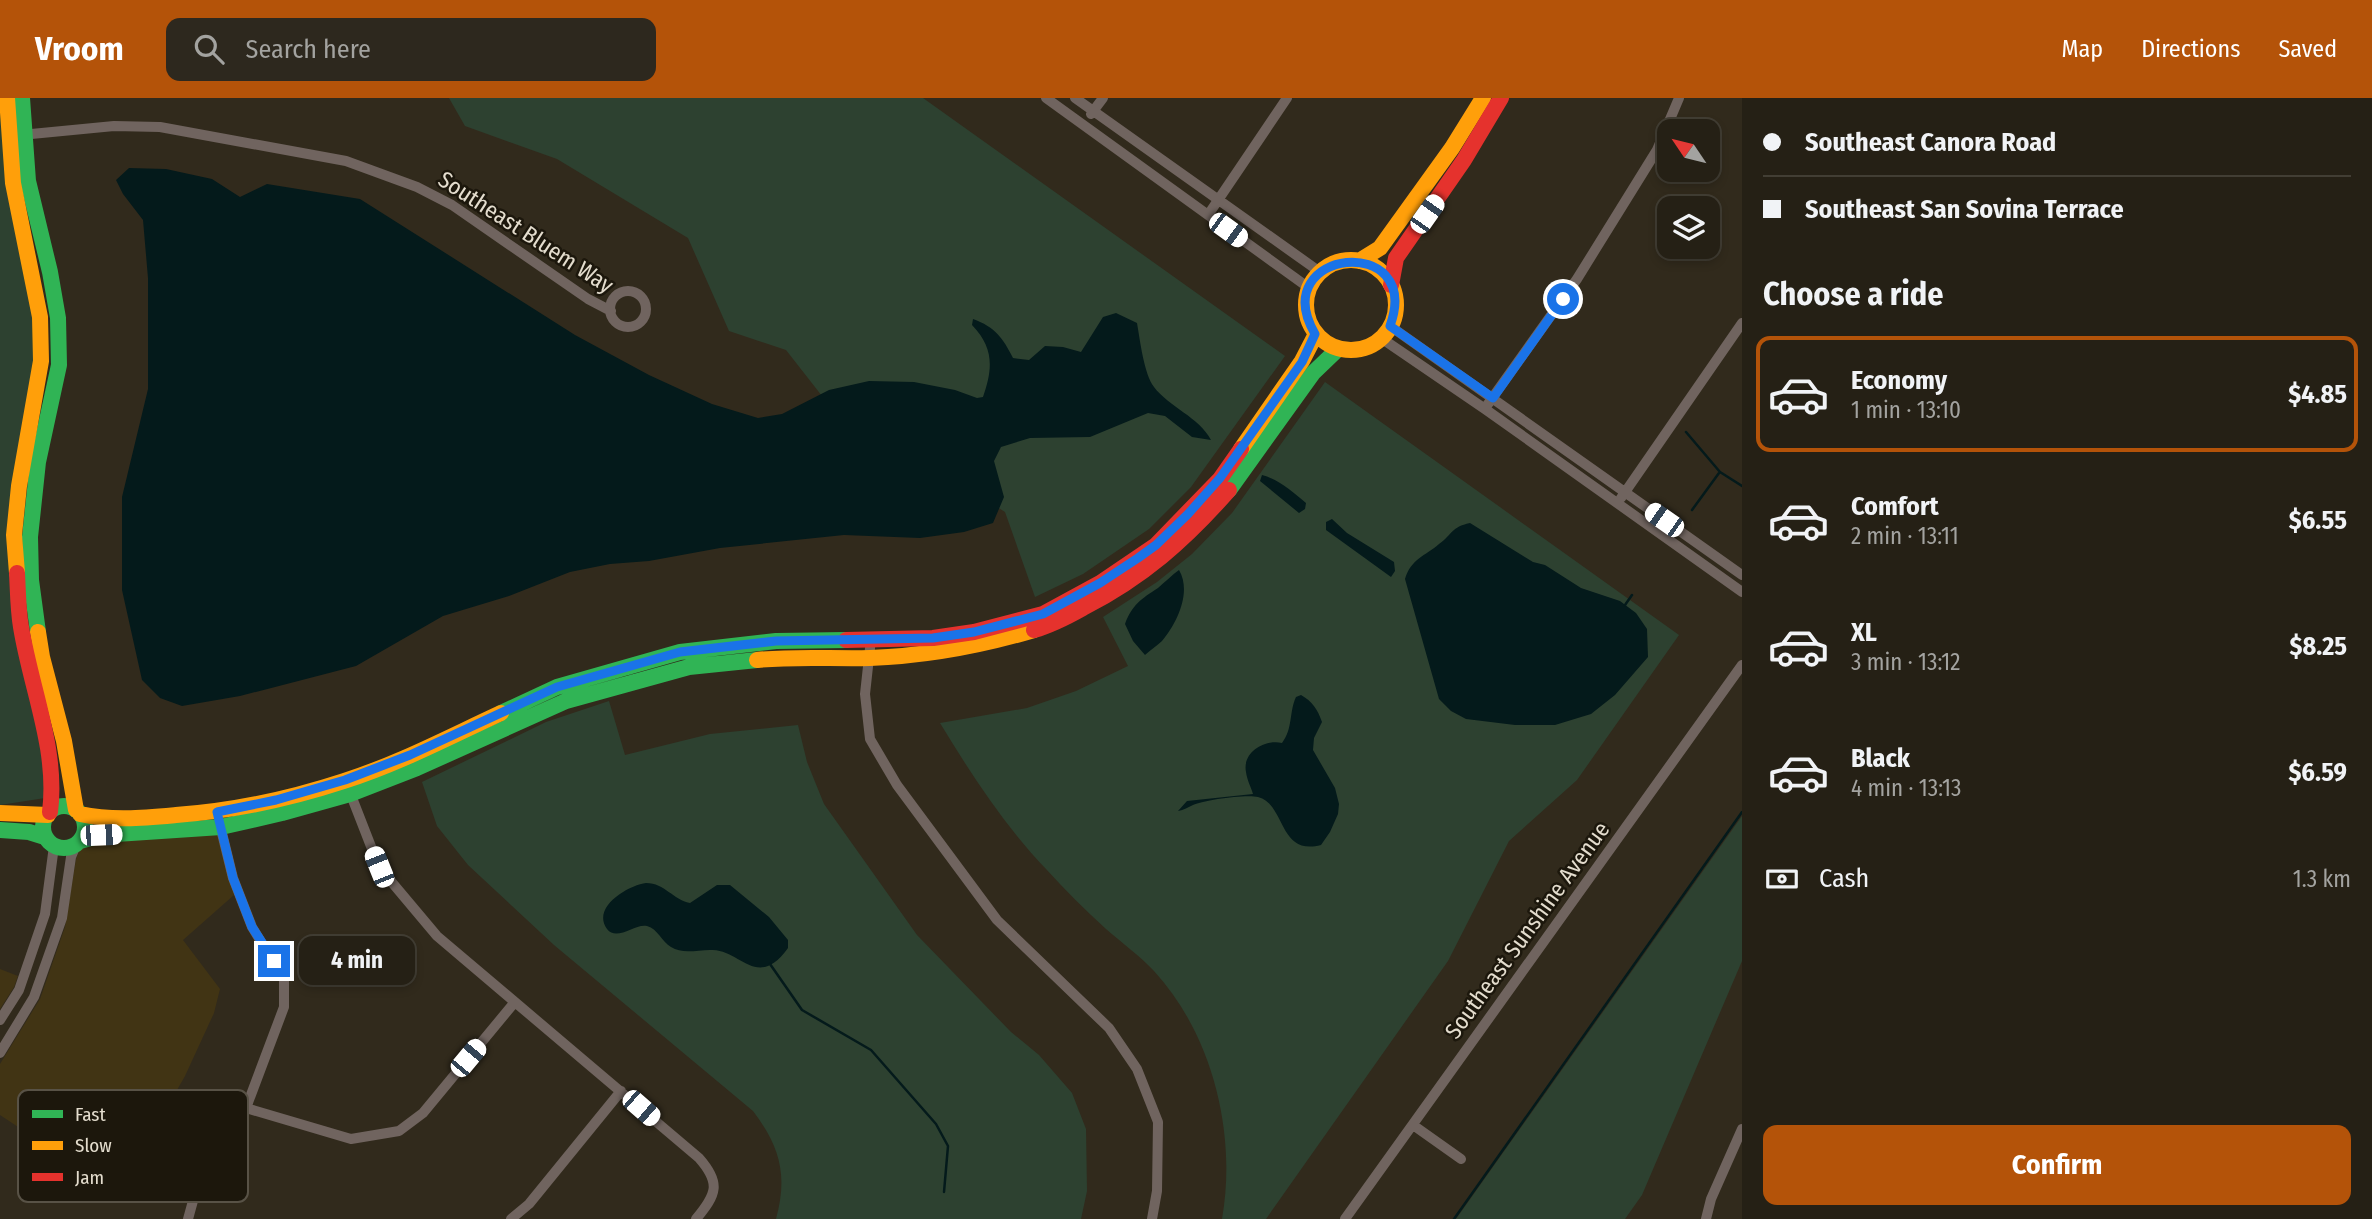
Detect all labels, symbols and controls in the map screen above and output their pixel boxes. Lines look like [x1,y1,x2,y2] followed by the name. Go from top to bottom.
[166,18,656,81] search box
[35,29,124,69] text: Vroom
[190,30,228,68] icon: search
[246,34,371,65] text: Search here
[2062,35,2103,63] text: Map
[2141,35,2240,63] text: Directions
[2278,35,2337,63] text: Saved
[1657,119,1720,182] north arrow
[1657,119,1720,259] map controls
[1805,127,2056,158] text: Southeast Canora Road
[433,165,619,299] street label: Southeast Bluem Way
[1407,191,1448,237] car
[1805,194,2124,225] text: Southeast San Sovina Terrace
[1657,196,1720,259] button: layers
[1205,209,1252,251] car
[1763,275,1944,313] text: Choose a ride
[1547,283,1579,315] route start
[1767,363,1830,426] icon: car
[1851,365,1947,396] text: Economy
[2288,379,2347,410] text: $4.85
[1851,396,1961,424] text: 1 min · 13:10
[1767,489,1830,552] icon: car
[1851,491,1939,522] text: Comfort
[1641,499,1688,541] car
[2289,505,2347,536] text: $6.55
[1851,522,1959,550] text: 2 min · 13:11
[1767,615,1830,678] icon: car
[1851,617,1877,648] text: XL
[2290,631,2347,662] text: $8.25
[1851,648,1960,676] text: 3 min · 13:12
[1767,741,1830,804] icon: car
[1851,743,1910,774] text: Black
[2288,757,2347,788] text: $6.59
[1851,774,1961,802] text: 4 min · 13:13
[1439,816,1615,1044] street label: Southeast Sunshine Avenue
[80,824,123,846] car
[362,844,397,890] car
[1763,860,1801,898] icon: cash
[1819,863,1869,894] text: Cash
[2293,865,2351,893] text: 1.3 km
[298,936,414,986] callout: 4 min
[258,945,290,977] route end
[331,946,383,974] text: 4 min
[447,1035,490,1081] car
[619,1086,664,1130] car
[18,1090,248,1202] legend
[75,1103,106,1126] text: Fast
[1763,1125,2351,1205] button: Confirm
[75,1134,112,1157] text: Slow
[75,1166,104,1189] text: Jam

